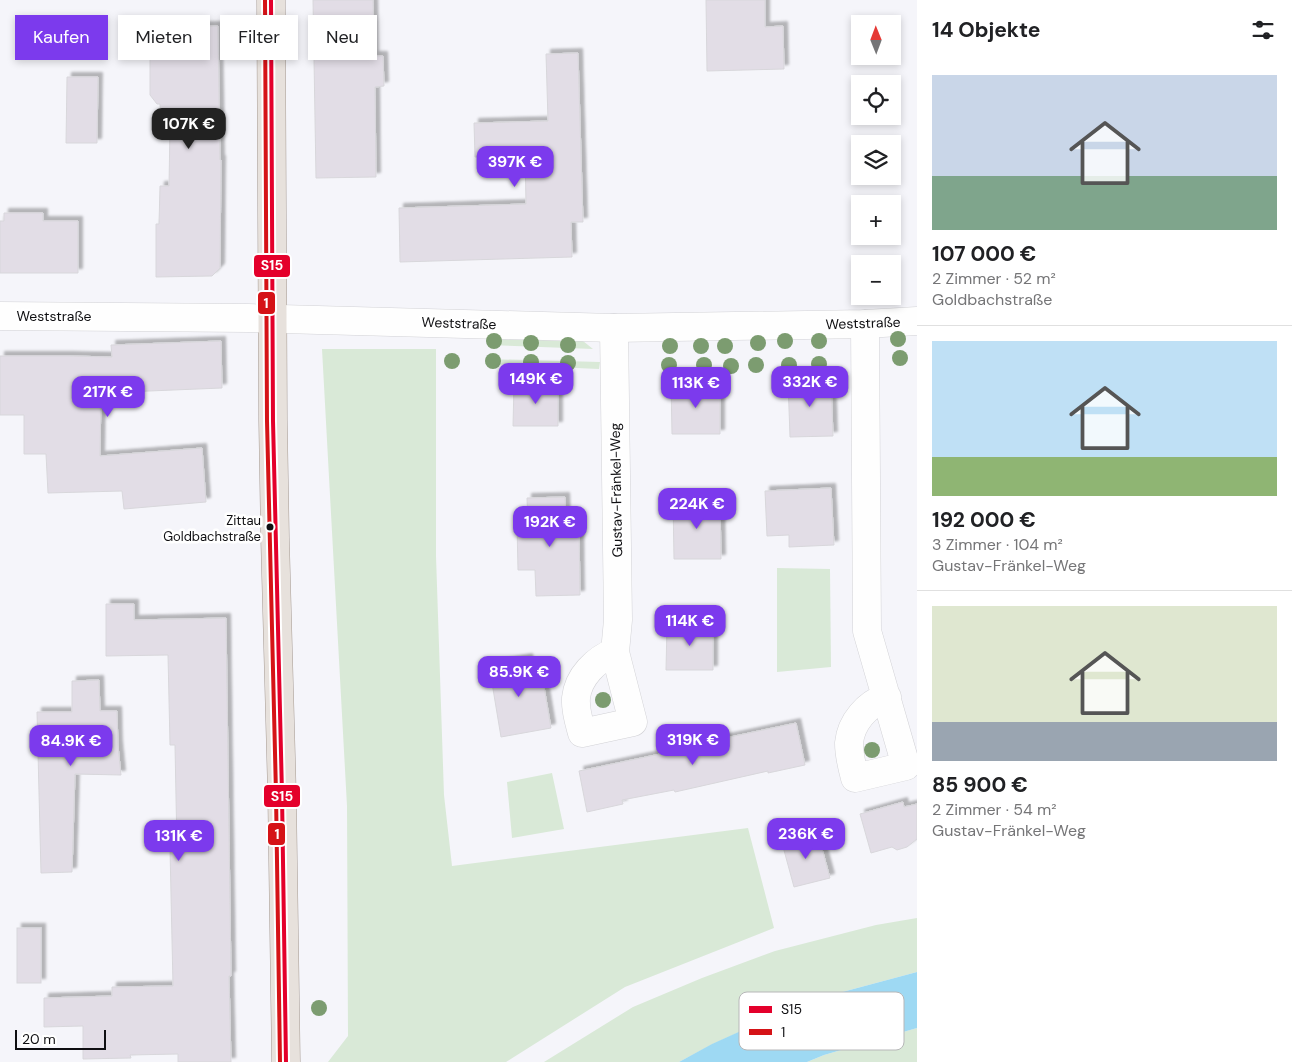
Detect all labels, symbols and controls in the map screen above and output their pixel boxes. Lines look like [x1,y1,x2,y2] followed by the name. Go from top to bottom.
[15,15,108,60] chip: Kaufen
[118,15,210,60] chip: Mieten
[220,15,298,60] chip: Filter
[308,15,377,60] chip: Neu
[851,15,901,65] north arrow
[851,15,901,305] map controls
[932,16,1040,44] text: 14 Objekte
[1249,16,1277,44] icon: filters
[851,75,901,125] button: locate
[148,108,230,150] pin: 107K €
[1060,108,1150,198] icon: home
[163,113,215,134] text: 107K €
[851,135,901,185] button: layers
[474,146,556,188] pin: 397K €
[488,151,542,172] text: 397K €
[851,195,901,245] button: +
[932,240,1036,268] text: 107 000 €
[253,254,291,278] line badge: S15
[851,255,901,305] button: −
[261,256,283,274] text: S15
[932,268,1056,289] text: 2 Zimmer · 52 m²
[932,289,1052,310] text: Goldbachstraße
[257,291,276,315] line badge: 1
[263,294,269,312] text: 1
[16,307,92,325] street label: Weststraße
[421,313,497,333] street label: Weststraße
[825,313,901,333] street label: Weststraße
[495,362,577,405] pin: 149K €
[655,366,737,409] pin: 113K €
[769,366,851,408] pin: 332K €
[509,368,563,389] text: 149K €
[782,371,838,392] text: 332K €
[672,372,720,393] text: 113K €
[1060,373,1150,463] icon: home
[67,376,149,418] pin: 217K €
[83,381,133,402] text: 217K €
[606,422,626,557] street label: Gustav-Fränkel-Weg
[656,488,738,530] pin: 224K €
[669,493,725,514] text: 224K €
[509,506,591,548] pin: 192K €
[932,506,1036,534] text: 192 000 €
[524,511,576,532] text: 192K €
[163,512,261,545] place label: Zittau Goldbachstraße
[265,522,275,532] marker: Zittau Goldbachstraße
[932,534,1063,555] text: 3 Zimmer · 104 m²
[932,555,1086,576] text: Gustav-Fränkel-Weg
[649,604,731,647] pin: 114K €
[666,610,714,631] text: 114K €
[1060,638,1150,728] icon: home
[473,656,565,698] pin: 85.9K €
[489,661,549,682] text: 85.9K €
[25,724,117,767] pin: 84.9K €
[652,724,734,766] pin: 319K €
[667,729,719,750] text: 319K €
[40,730,102,751] text: 84.9K €
[932,771,1028,799] text: 85 900 €
[263,784,301,808] line badge: S15
[271,787,293,805] text: S15
[932,799,1056,820] text: 2 Zimmer · 54 m²
[765,818,847,860] pin: 236K €
[138,820,220,862] pin: 131K €
[932,820,1086,841] text: Gustav-Fränkel-Weg
[267,822,286,846] line badge: 1
[778,823,834,844] text: 236K €
[155,825,203,846] text: 131K €
[274,825,280,843] text: 1
[739,992,904,1050] legend
[781,1000,802,1018] text: S15
[781,1023,785,1041] text: 1
[15,1027,106,1050] scale bar
[22,1030,56,1048] text: 20 m

